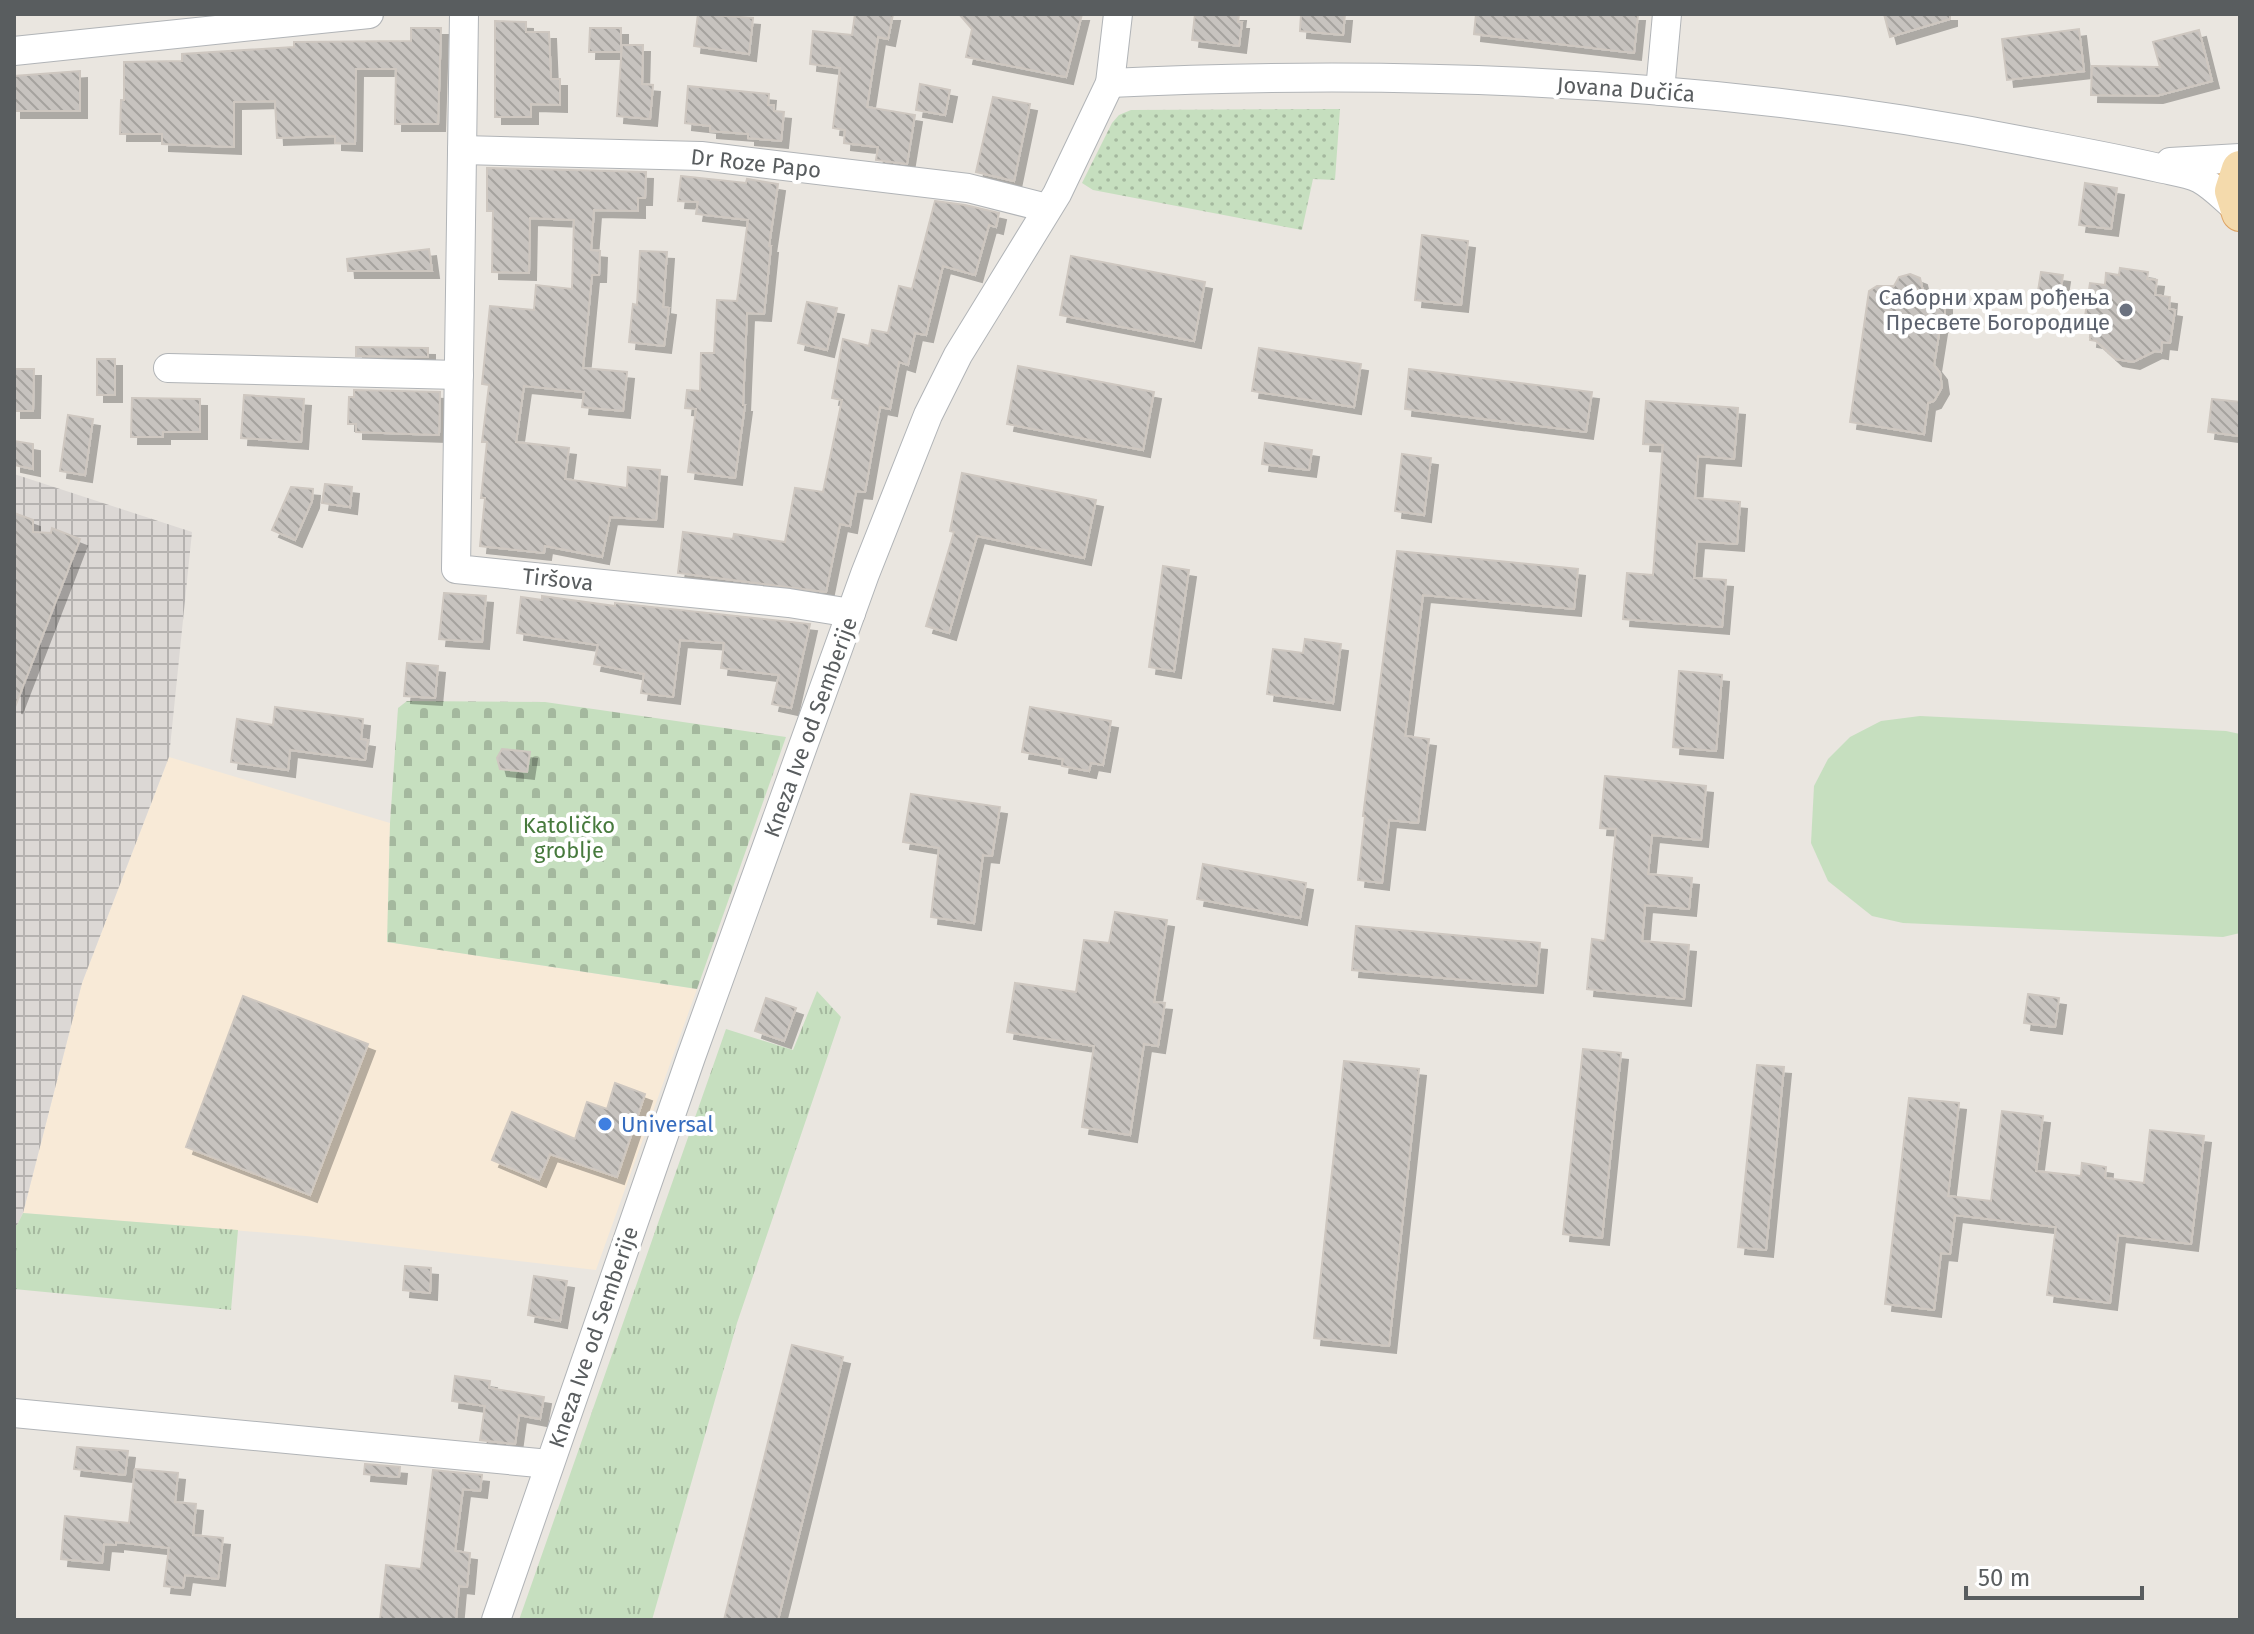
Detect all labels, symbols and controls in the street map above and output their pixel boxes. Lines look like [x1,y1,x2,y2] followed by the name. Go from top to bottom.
[1556,71,1696,108] street label: Jovana Dučića
[689,143,822,184] street label: Dr Roze Papo
[1878,284,2110,336] place label: Саборни храм рођења Пресвете Богородице
[2117,301,2135,319] marker: Саборни храм рођења Пресвете Богородице
[521,562,595,597] street label: Tiršova
[758,613,863,841] street label: Kneza Ive od Semberije
[523,812,615,864] park label: Katoličko groblje
[621,1111,714,1138] place label: Universal
[596,1115,614,1133] marker: Universal
[543,1223,644,1451] street label: Kneza Ive od Semberije
[1966,1550,2142,1600] scale bar
[1978,1564,2030,1592] text: 50 m

